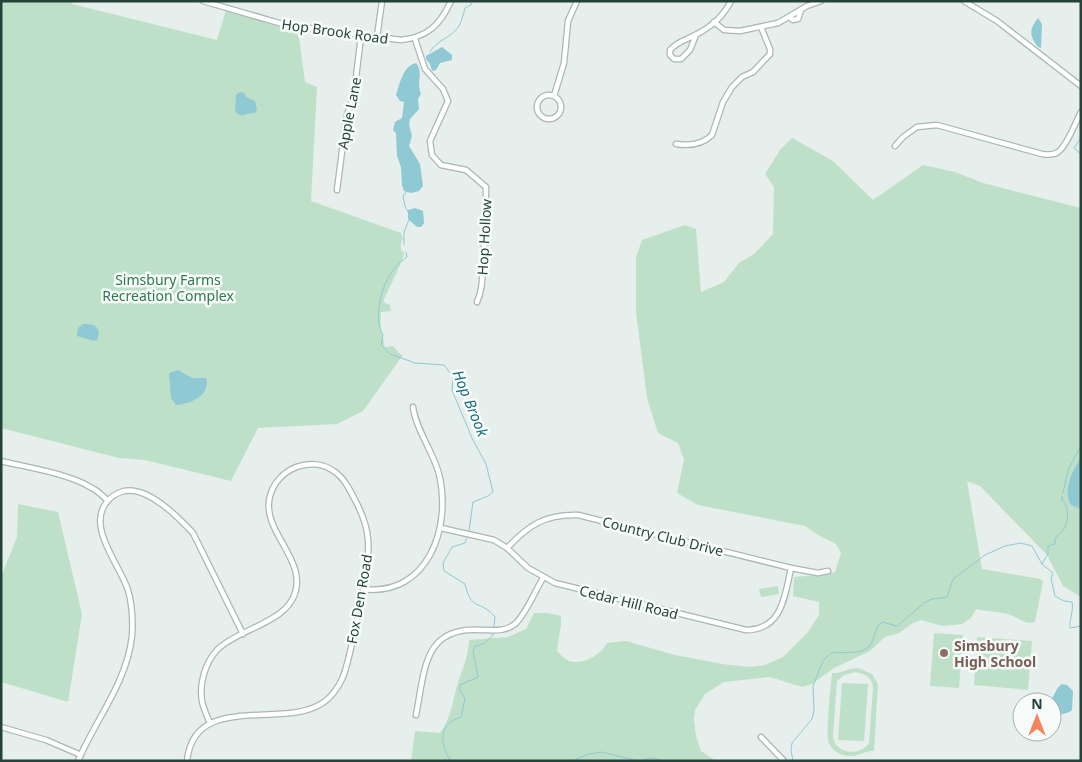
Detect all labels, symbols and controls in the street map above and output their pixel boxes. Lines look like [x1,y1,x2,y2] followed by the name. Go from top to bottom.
[280,14,390,48] street label: Hop Brook Road
[333,75,365,151] street label: Apple Lane
[473,198,495,276] street label: Hop Hollow
[102,270,234,305] park label: Simsbury Farms Recreation Complex
[449,367,494,440] water label: Hop Brook
[600,512,726,560] street label: Country Club Drive
[342,553,376,645] street label: Fox Den Road
[578,581,680,623] street label: Cedar Hill Road
[954,636,1036,671] place label: Simsbury High School
[938,647,950,659] marker: Simsbury High School
[1012,692,1062,742] north arrow
[1031,694,1043,713] text: N

